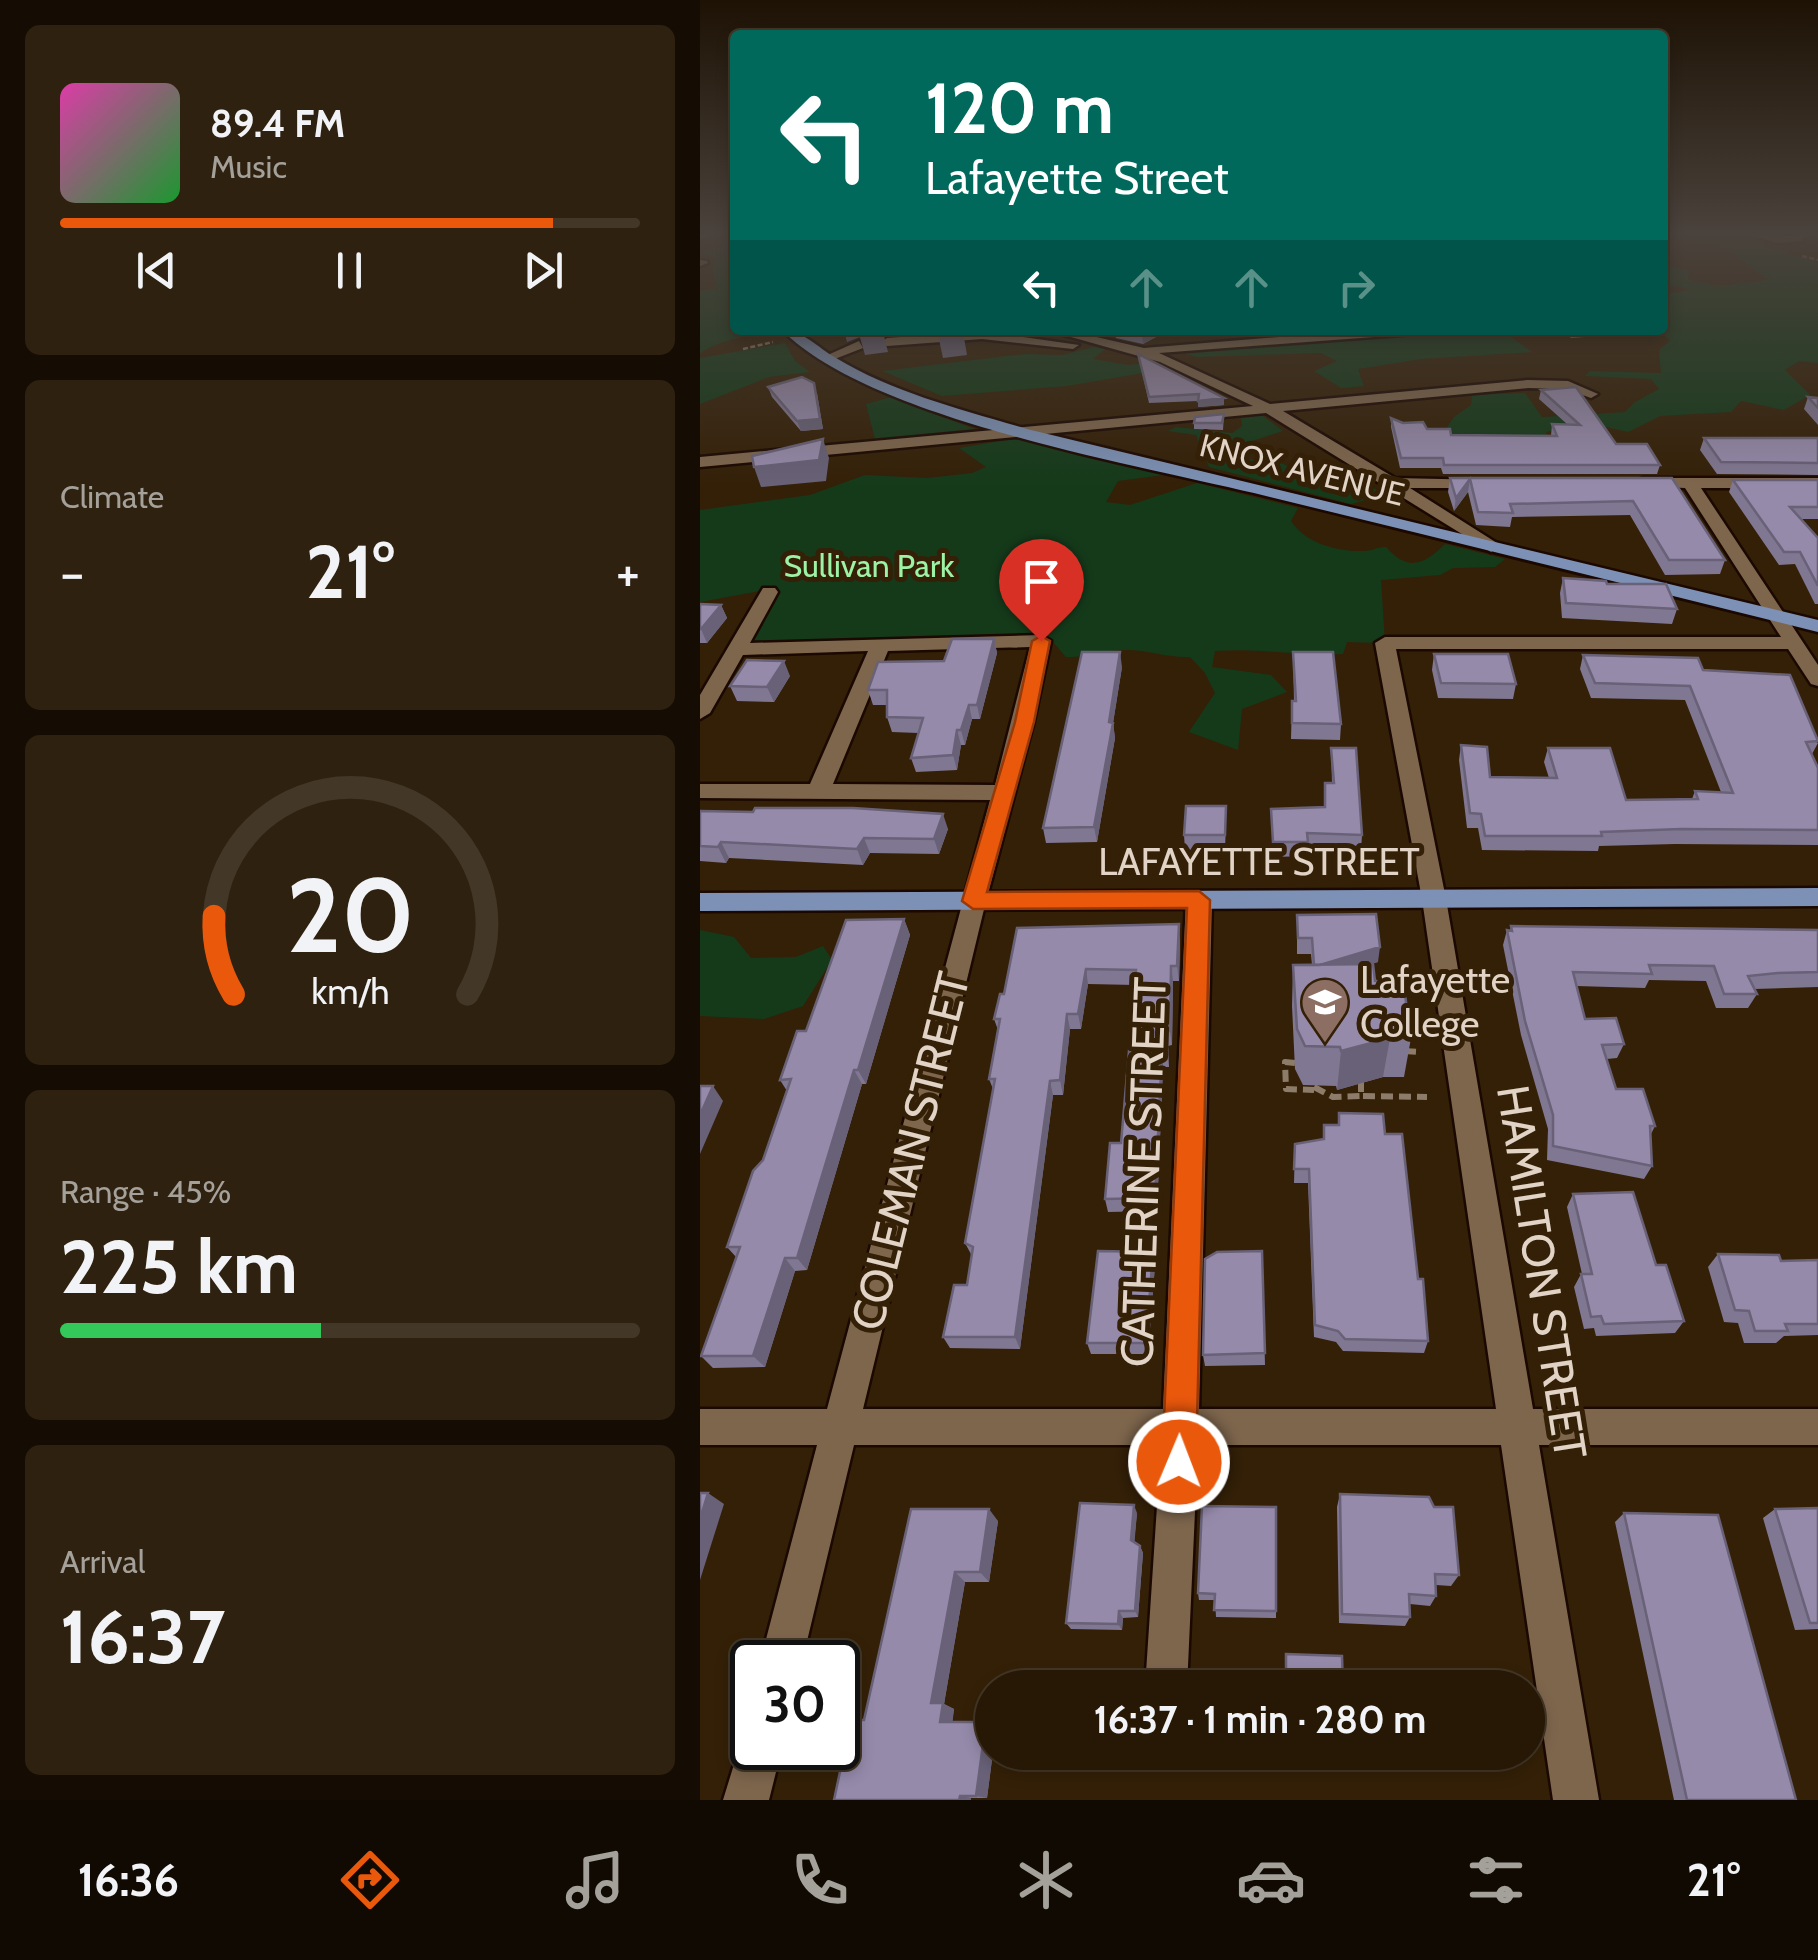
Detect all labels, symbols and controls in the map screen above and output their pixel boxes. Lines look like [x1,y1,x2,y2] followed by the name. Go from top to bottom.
[925,65,1114,151] text: 120 m
[760,70,890,200] icon: left
[210,100,345,147] text: 89.4 FM
[210,147,287,186] text: Music
[925,151,1229,205] text: Lafayette Street
[129,243,184,298] icon: previous
[322,243,377,298] icon: pause
[516,243,571,298] icon: next
[1014,260,1069,315] icon: left
[1119,260,1174,315] icon: ahead
[1224,260,1279,315] icon: ahead
[1329,260,1384,315] icon: right
[1196,425,1408,514] street label: KNOX AVENUE
[60,477,164,516] text: Climate
[305,526,395,617] text: 21°
[60,539,84,606] text: −
[616,539,640,606] text: +
[999,539,1084,642] pin
[784,546,955,585] park label: Sullivan Park
[1014,554,1069,609] icon: arrive
[1098,838,1420,885] street label: LAFAYETTE STREET
[286,852,414,978] text: 20
[1360,956,1510,1047] place label: Lafayette College
[839,967,981,1335] street label: COLEMAN STREET
[311,970,389,1013] text: km/h
[1109,976,1177,1368] street label: CATHERINE STREET
[1299,976,1351,1044] school or university icon: Lafayette College
[1486,1081,1598,1463] street label: HAMILTON STREET
[60,1172,231,1211] text: Range · 45%
[60,1221,298,1312] text: 225 km
[1127,1410,1231,1514] position arrow
[60,1542,145,1581] text: Arrival
[60,1591,225,1682] text: 16:37
[730,1640,860,1770] speed limit sign: 30
[1094,1696,1426,1743] text: 16:37 · 1 min · 280 m
[335,1845,405,1915] icon: directions
[560,1845,630,1915] icon: music
[785,1845,855,1915] icon: phone
[1011,1845,1081,1915] icon: climate
[1236,1845,1306,1915] icon: car
[1461,1845,1531,1915] icon: filters
[78,1853,179,1907] text: 16:36
[1687,1853,1740,1907] text: 21°

